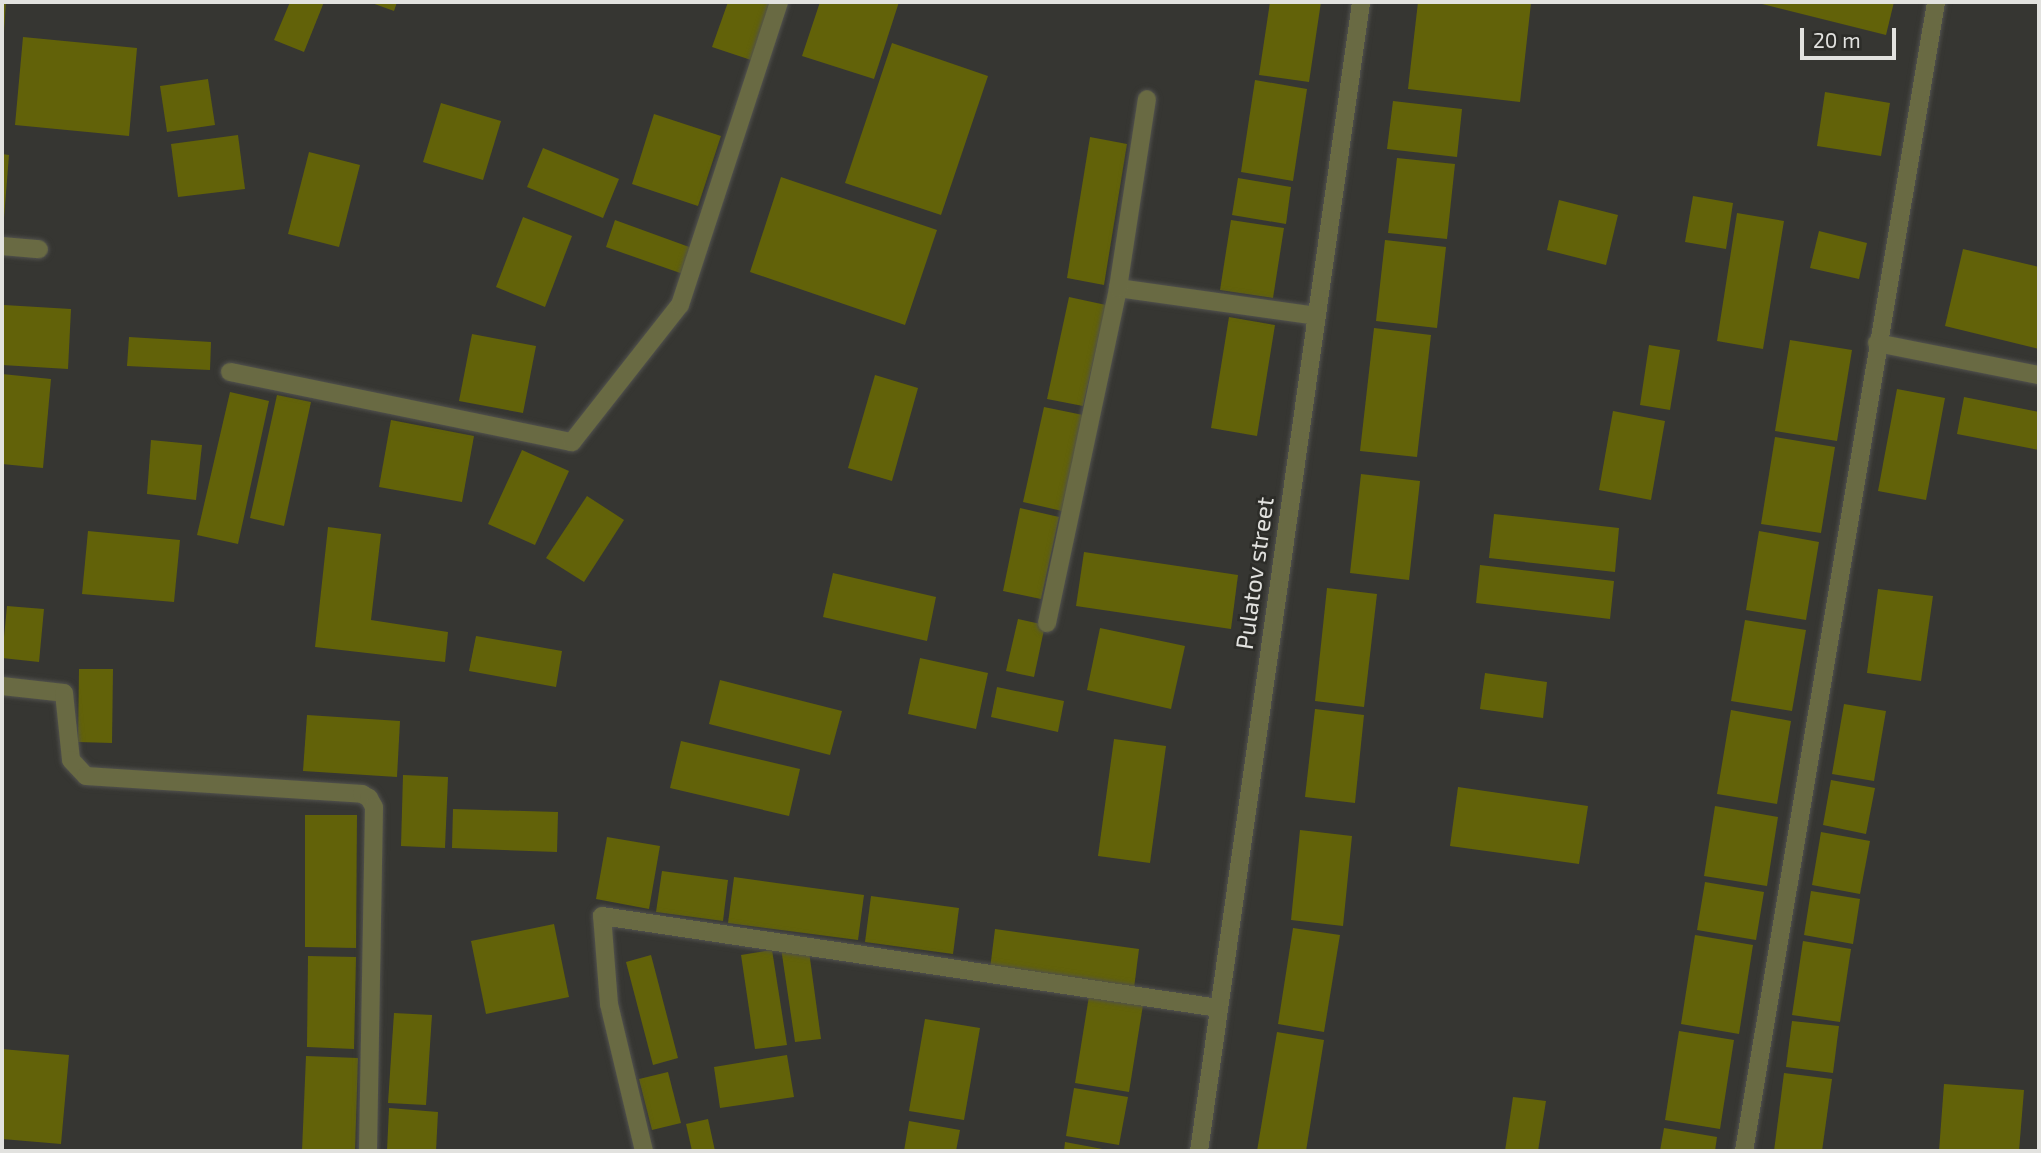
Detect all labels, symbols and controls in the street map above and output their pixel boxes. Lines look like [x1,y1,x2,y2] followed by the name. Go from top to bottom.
[1803,14,1899,58] scale bar
[1813,27,1861,52] text: 20 m
[1229,495,1279,651] street label: Pulatov street

